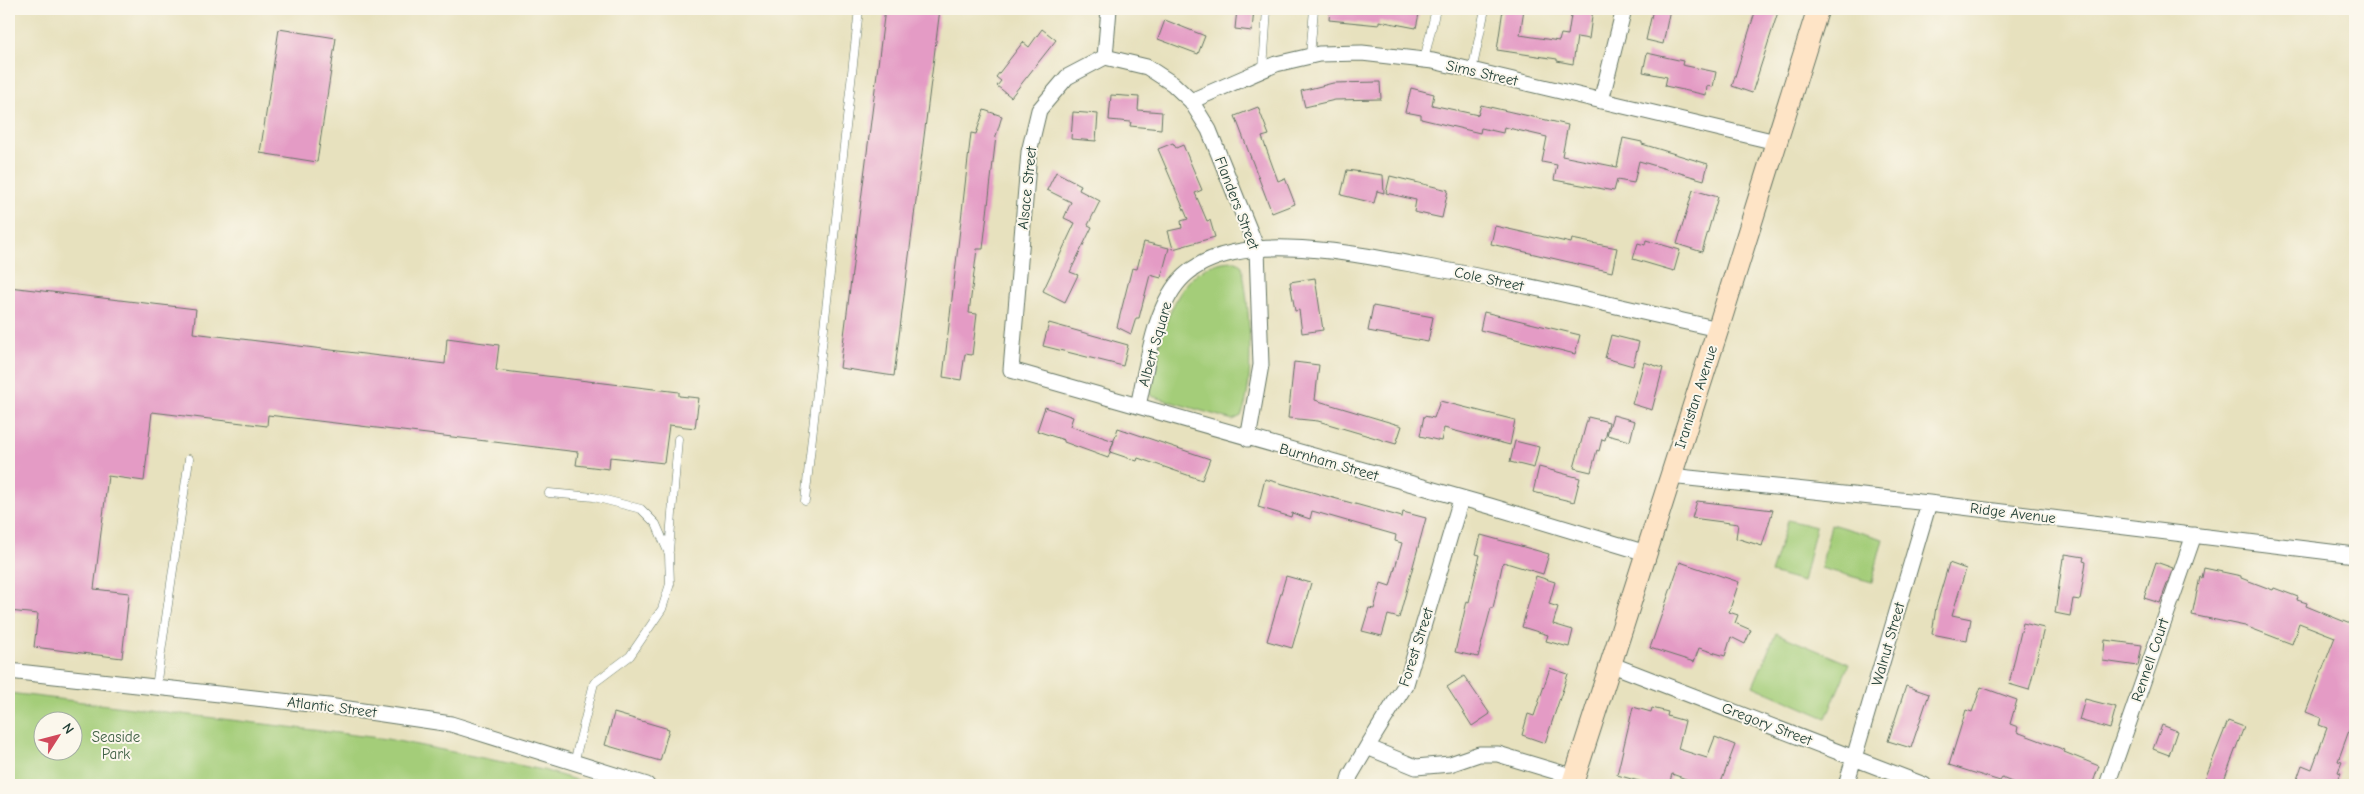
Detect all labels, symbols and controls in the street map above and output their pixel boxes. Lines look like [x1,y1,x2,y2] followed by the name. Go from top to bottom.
[1444,56,1520,90] street label: Sims Street
[1014,145,1040,230] street label: Alsace Street
[1211,154,1263,253] street label: Flanders Street
[1453,263,1526,295] street label: Cole Street
[1134,299,1176,388] street label: Albert Square
[1671,342,1721,451] street label: Iranistan Avenue
[1278,439,1381,485] street label: Burnham Street
[1969,499,2057,527] street label: Ridge Avenue
[1868,600,1909,688] street label: Walnut Street
[1395,605,1437,689] street label: Forest Street
[2127,615,2173,704] street label: Rennell Court
[286,693,378,721] street label: Atlantic Street
[1719,699,1815,750] street label: Gregory Street
[32,712,82,762] north arrow
[59,720,78,737] text: N
[92,728,141,763] park label: Seaside Park

